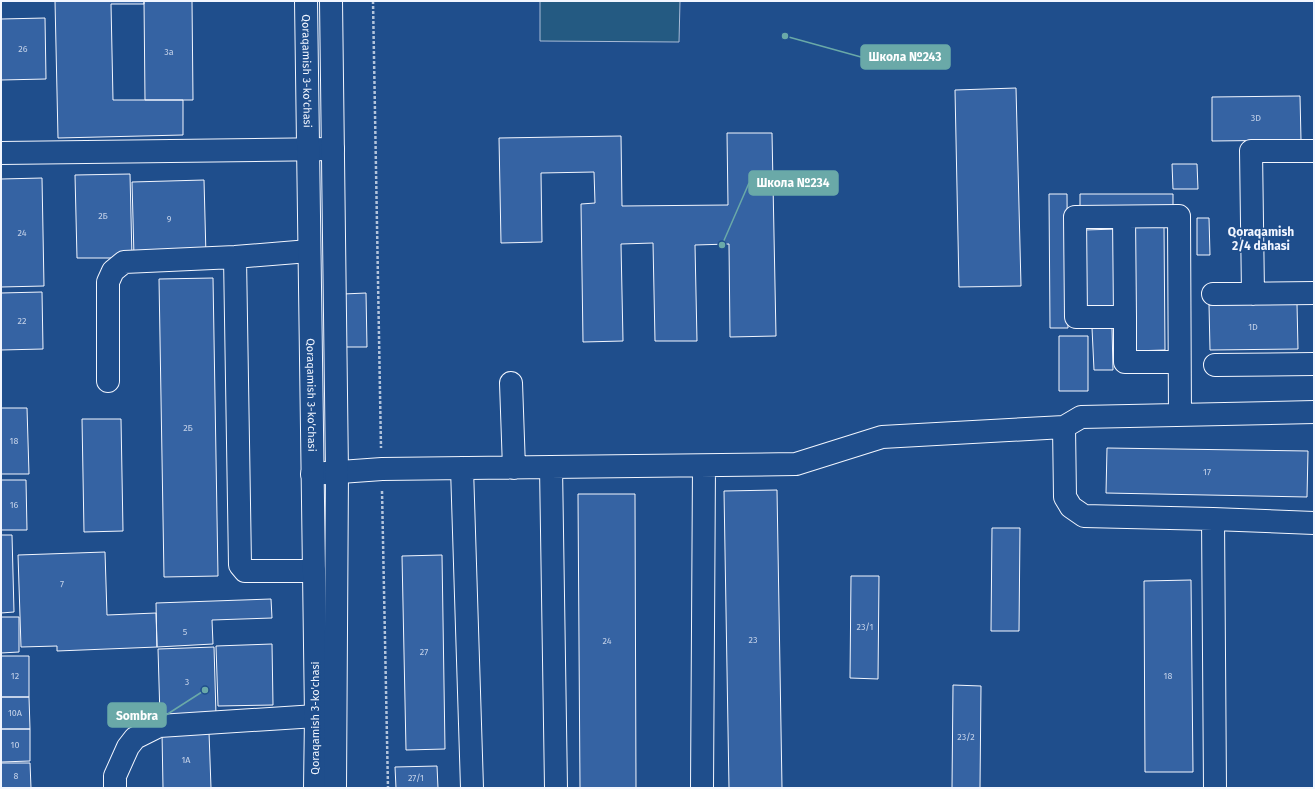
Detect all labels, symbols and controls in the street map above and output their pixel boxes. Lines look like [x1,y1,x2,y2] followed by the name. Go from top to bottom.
[299,14,314,128] street label: Qoraqamish 3-ko'chasi
[18,44,28,54] house number: 26
[861,45,950,69] callout: Школа №243
[164,47,174,57] house number: 3а
[869,50,941,64] text: Школа №243
[1251,113,1261,123] house number: 3D
[749,171,838,195] callout: Школа №234
[756,176,830,190] text: Школа №234
[98,211,108,221] house number: 2Б
[167,214,172,224] house number: 9
[1228,225,1294,253] district label: Qoraqamish 2/4 dahasi
[17,228,27,238] house number: 24
[18,316,26,326] house number: 22
[1248,322,1258,332] house number: 1D
[304,338,318,452] street label: Qoraqamish 3-ko'chasi
[183,423,193,433] house number: 2Б
[10,436,18,446] house number: 18
[1203,467,1211,477] house number: 17
[10,500,19,510] house number: 16
[60,579,64,589] house number: 7
[857,622,873,632] house number: 23/1
[183,627,188,637] house number: 5
[749,635,757,645] house number: 23
[602,636,612,646] house number: 24
[420,647,428,657] house number: 27
[309,661,322,775] street label: Qoraqamish 3-ko'chasi
[11,671,19,681] house number: 12
[1164,671,1172,681] house number: 18
[185,677,189,687] house number: 3
[108,703,166,727] callout: Sombra
[8,708,23,718] house number: 10A
[116,709,158,723] text: Sombra
[957,732,975,742] house number: 23/2
[11,740,19,750] house number: 10
[181,755,191,765] house number: 1А
[14,771,19,781] house number: 8
[408,773,424,783] house number: 27/1

